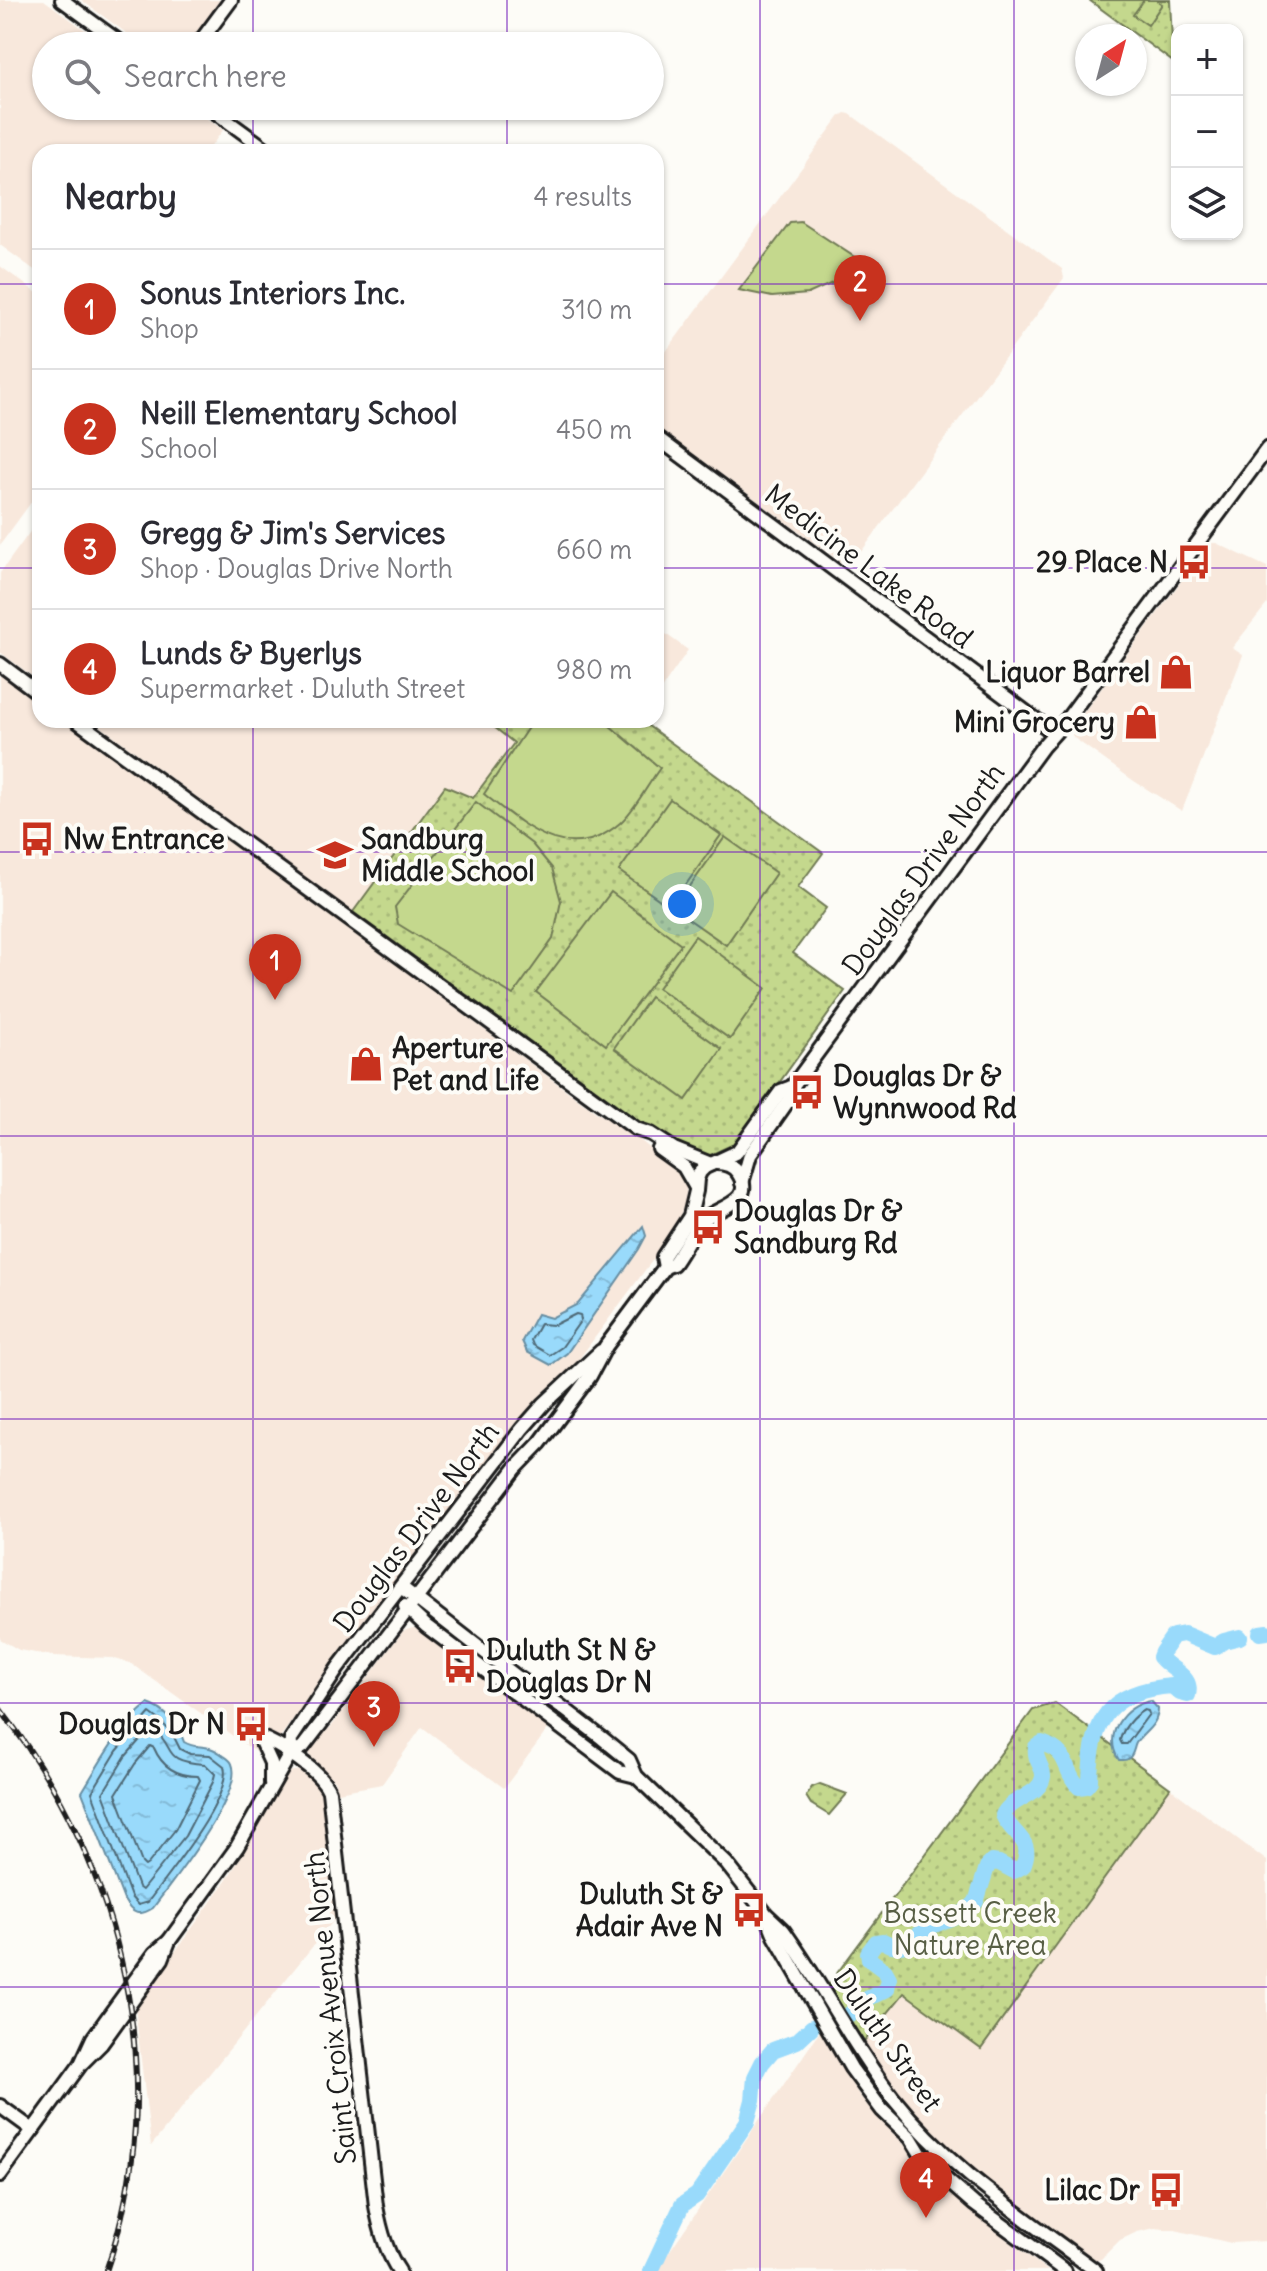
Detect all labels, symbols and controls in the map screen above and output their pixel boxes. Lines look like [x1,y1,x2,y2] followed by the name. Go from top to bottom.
[1075,24,1147,96] north arrow
[1171,24,1243,240] map controls
[1171,24,1243,96] button: +
[32,32,664,120] search box
[60,54,104,98] icon: search
[124,57,287,95] text: Search here
[1171,96,1243,168] button: −
[1171,168,1243,240] button: layers
[64,175,177,218] text: Nearby
[534,180,632,213] text: 4 results
[834,255,886,321] pin: 2
[140,274,406,312] text: Sonus Interiors Inc.
[85,293,95,326] text: 1
[561,293,632,326] text: 310 m
[140,312,199,345] text: Shop
[140,394,457,432] text: Neill Elementary School
[83,413,97,446] text: 2
[556,413,632,446] text: 450 m
[140,432,218,465] text: School
[758,476,980,656] street label: Medicine Lake Road
[140,514,445,552] text: Gregg & Jim's Services
[83,533,97,566] text: 3
[556,533,632,566] text: 660 m
[1175,543,1213,581] bus stop icon: 29 Place N
[1036,544,1168,580] place label: 29 Place N
[140,552,453,585] text: Shop · Douglas Drive North
[140,634,362,672] text: Lunds & Byerlys
[82,653,98,686] text: 4
[556,653,632,686] text: 980 m
[1157,653,1195,691] shop icon: Liquor Barrel
[985,654,1150,690] place label: Liquor Barrel
[140,672,465,705] text: Supermarket · Duluth Street
[1122,703,1160,741] shop icon: Mini Grocery
[954,704,1115,740] place label: Mini Grocery
[834,756,1012,982] street label: Douglas Drive North
[18,820,56,858] bus stop icon: Nw Entrance
[63,821,225,857] place label: Nw Entrance
[361,821,535,889] place label: Sandburg Middle School
[316,836,354,874] school or university icon: Sandburg Middle School
[662,884,702,924] your location
[249,934,301,1000] pin: 1
[392,1030,539,1098] place label: Aperture Pet and Life
[347,1045,385,1083] shop icon: Aperture Pet and Life
[833,1058,1017,1126] place label: Douglas Dr & Wynnwood Rd
[788,1073,826,1111] bus stop icon: Douglas Dr & Wynnwood Rd
[734,1193,903,1261] place label: Douglas Dr & Sandburg Rd
[689,1208,727,1246] bus stop icon: Douglas Dr & Sandburg Rd
[325,1415,507,1639] street label: Douglas Drive North
[486,1632,656,1700] place label: Duluth St N & Douglas Dr N
[441,1647,479,1685] bus stop icon: Duluth St N & Douglas Dr N
[348,1681,400,1747] pin: 3
[232,1705,270,1743] bus stop icon: Douglas Dr N
[59,1706,225,1742] place label: Douglas Dr N
[296,1850,364,2166] street label: Saint Croix Avenue North
[576,1876,724,1944] place label: Duluth St & Adair Ave N
[730,1891,768,1929] bus stop icon: Duluth St & Adair Ave N
[883,1895,1057,1963] park label: Bassett Creek Nature Area
[826,1962,950,2118] street label: Duluth Street
[900,2152,952,2218] pin: 4
[1147,2171,1185,2209] bus stop icon: Lilac Dr
[1044,2172,1141,2208] place label: Lilac Dr

